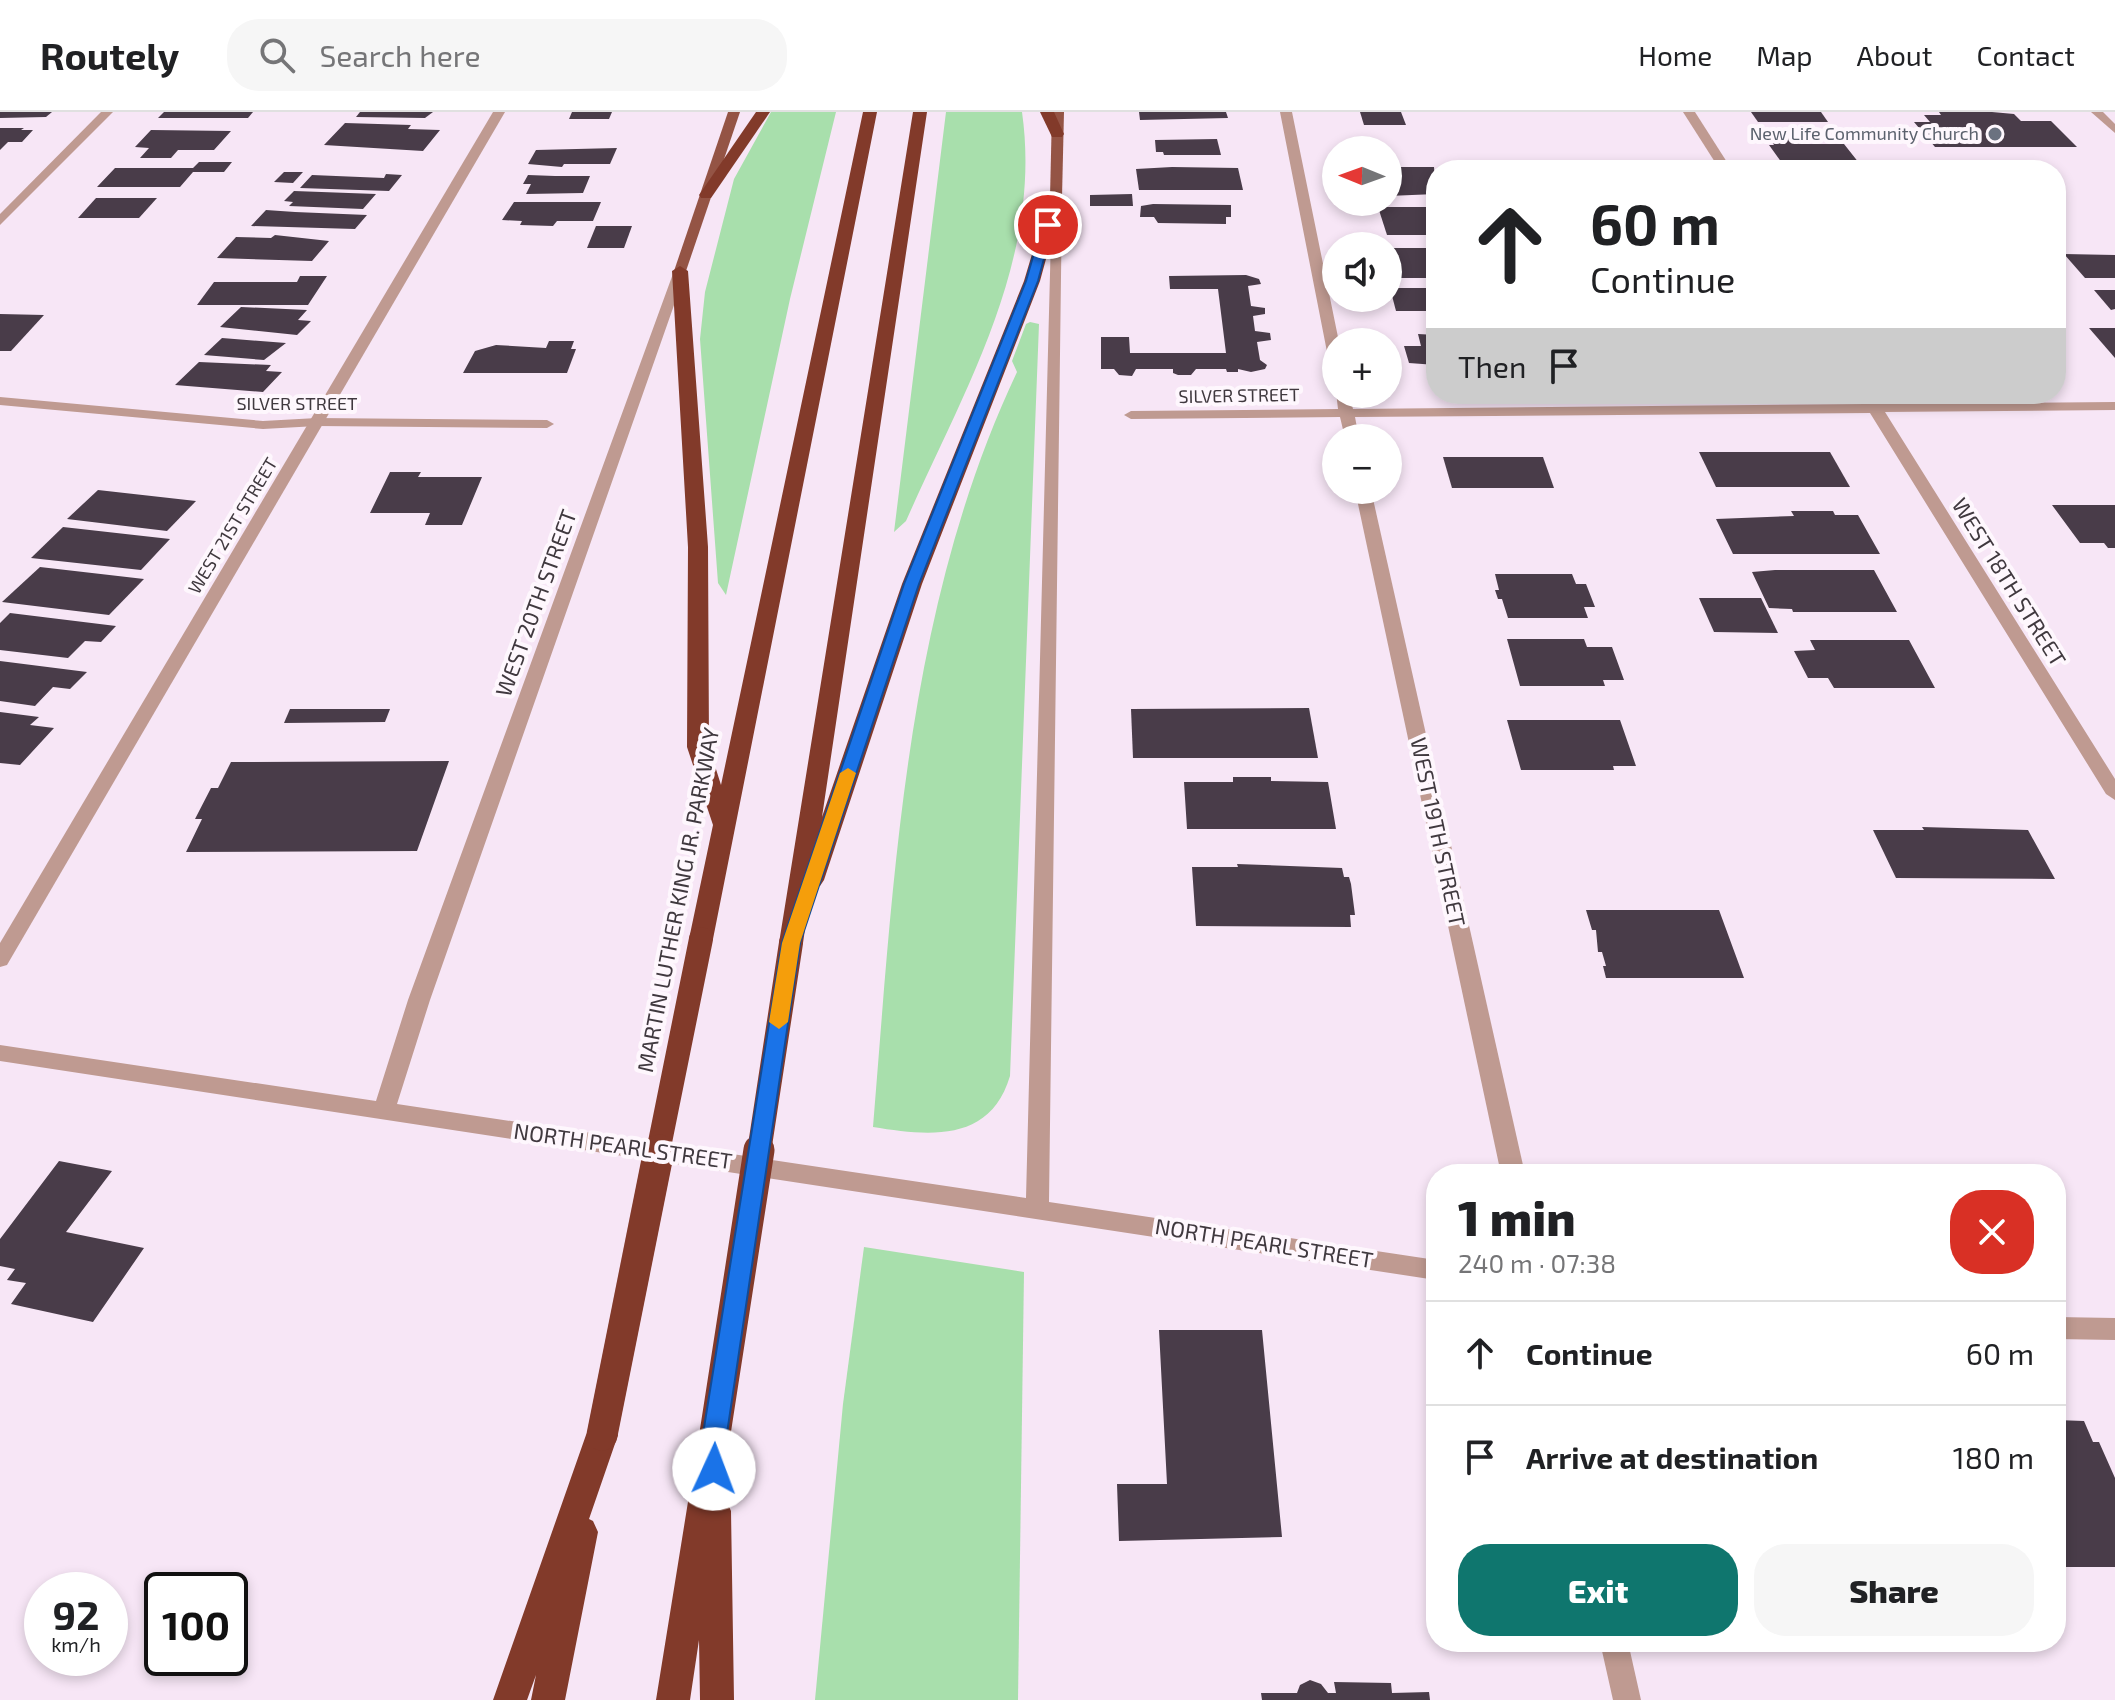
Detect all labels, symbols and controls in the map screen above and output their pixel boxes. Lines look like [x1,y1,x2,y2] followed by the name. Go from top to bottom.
[227,19,787,91] search box
[40,32,179,78] text: Routely
[255,33,299,77] icon: search
[319,37,481,73] text: Search here
[1638,38,1712,72] text: Home
[1756,38,1813,72] text: Map
[1857,38,1932,72] text: About
[1976,38,2075,72] text: Contact
[1750,122,1979,144] place label: New Life Community Church
[1986,125,2004,143] marker: New Life Community Church
[1322,136,1402,216] north arrow
[1322,136,1402,504] map controls
[1590,189,1720,256] text: 60 m
[1014,191,1082,259] pin
[1458,192,1562,296] icon: ahead
[1026,203,1070,247] icon: arrive
[1322,232,1402,312] button: sound
[1590,257,1735,300] text: Continue
[1322,328,1402,408] button: +
[1542,344,1586,388] icon: arrive
[1458,348,1526,384] text: Then
[1178,383,1300,407] street label: SILVER STREET
[236,392,358,414] street label: SILVER STREET
[1322,424,1402,504] button: −
[183,453,282,598] street label: WEST 21ST STREET
[1948,493,2072,671] street label: WEST 18TH STREET
[489,506,581,700] street label: WEST 20TH STREET
[631,725,723,1074] street label: MARTIN LUTHER KING JR. PARKWAY
[1406,735,1472,929] street label: WEST 19TH STREET
[512,1117,734,1173] street label: NORTH PEARL STREET
[1458,1188,1576,1246] text: 1 min
[1950,1190,2034,1274] button: close
[1153,1212,1375,1272] street label: NORTH PEARL STREET
[1458,1247,1616,1278] text: 240 m · 07:38
[1458,1331,1502,1375] icon: ahead
[1526,1335,1653,1371] text: Continue
[1966,1335,2034,1371] text: 60 m
[672,1427,756,1511] position arrow
[1458,1435,1502,1479] icon: arrive
[1526,1439,1818,1475] text: Arrive at destination
[1953,1439,2034,1475] text: 180 m
[1458,1544,1738,1636] button: Exit
[1754,1544,2034,1636] button: Share
[144,1572,248,1676] speed limit sign: 100
[53,1590,99,1638] text: 92
[51,1632,101,1656] text: km/h

